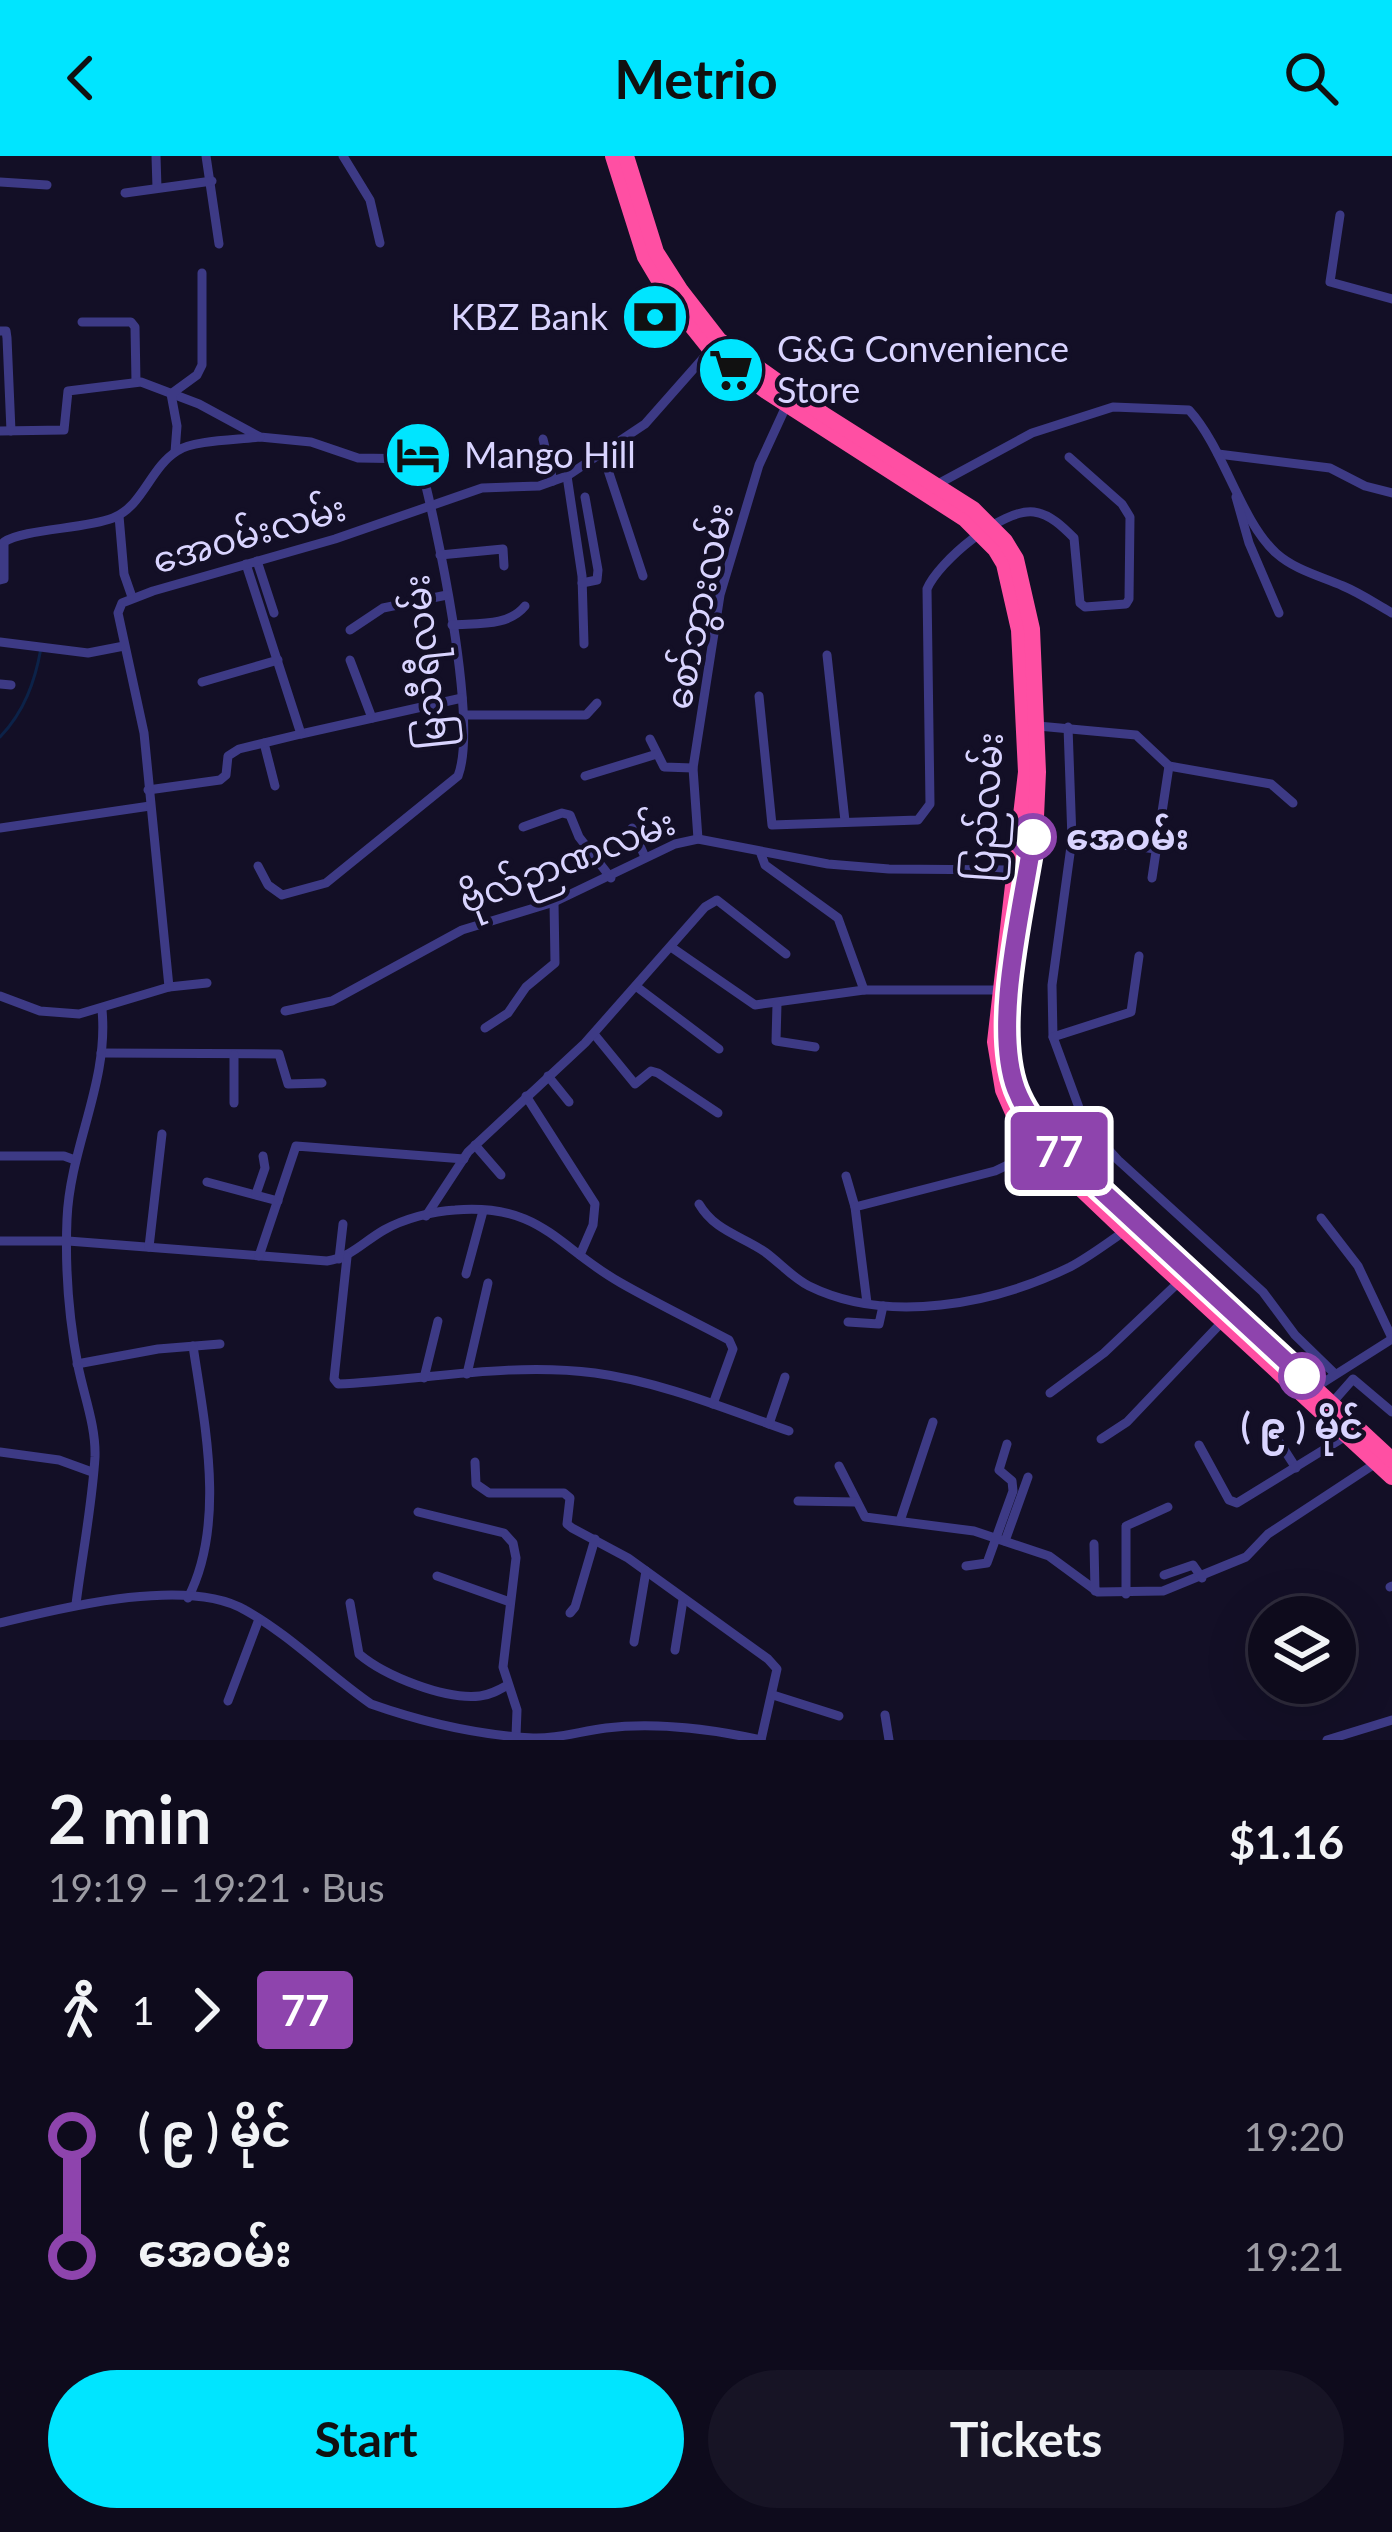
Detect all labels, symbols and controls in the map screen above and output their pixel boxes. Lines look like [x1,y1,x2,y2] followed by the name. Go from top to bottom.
[48,45,114,111] icon: back
[1278,45,1344,111] icon: search
[614,46,778,111] text: Metrio
[620,282,690,352] bank icon: KBZ Bank
[451,294,609,338] place label: KBZ Bank
[777,326,1069,411] place label: G&G Convenience Store
[696,335,766,405] supermarket icon: G&G Convenience Store
[383,420,453,490] hotel icon: Mango Hill
[464,432,636,476] place label: Mango Hill
[147,483,350,582] street label: အေဝမ်းလမ်း
[654,499,749,715] street label: စော်ဘွားလမ်း
[392,572,464,752] street label: မြသီရီလမ်း
[956,731,1020,884] street label: ပြည်လမ်း
[452,798,684,930] street label: ဗိုလ်ဉာဏလမ်း
[1066,813,1189,858] place label: အေဝမ်း
[1011,815,1055,859] marker: အေဝမ်း
[1005,1112,1113,1190] line badge: 77
[1035,1126,1083,1176] text: 77
[1280,1354,1324,1398] marker: ( ၉ ) မိုင်
[1241,1402,1363,1456] place label: ( ၉ ) မိုင်
[1248,1596,1356,1704] map controls
[1248,1596,1356,1704] button: layers
[48,1779,212,1858] text: 2 min
[1229,1815,1344,1869] text: $1.16
[48,1864,385,1910] text: 19:19 – 19:21 · Bus
[48,1977,114,2043] icon: walk
[173,1977,239,2043] icon: forward
[281,1985,329,2035] text: 77
[132,1987,155,2033] text: 1
[138,2103,291,2157] text: ( ၉ ) မိုင်
[1244,2113,1344,2159] text: 19:20
[138,2223,292,2277] text: အေဝမ်း
[1244,2233,1344,2279] text: 19:21
[48,2370,684,2508] button: Start
[708,2370,1344,2508] button: Tickets

